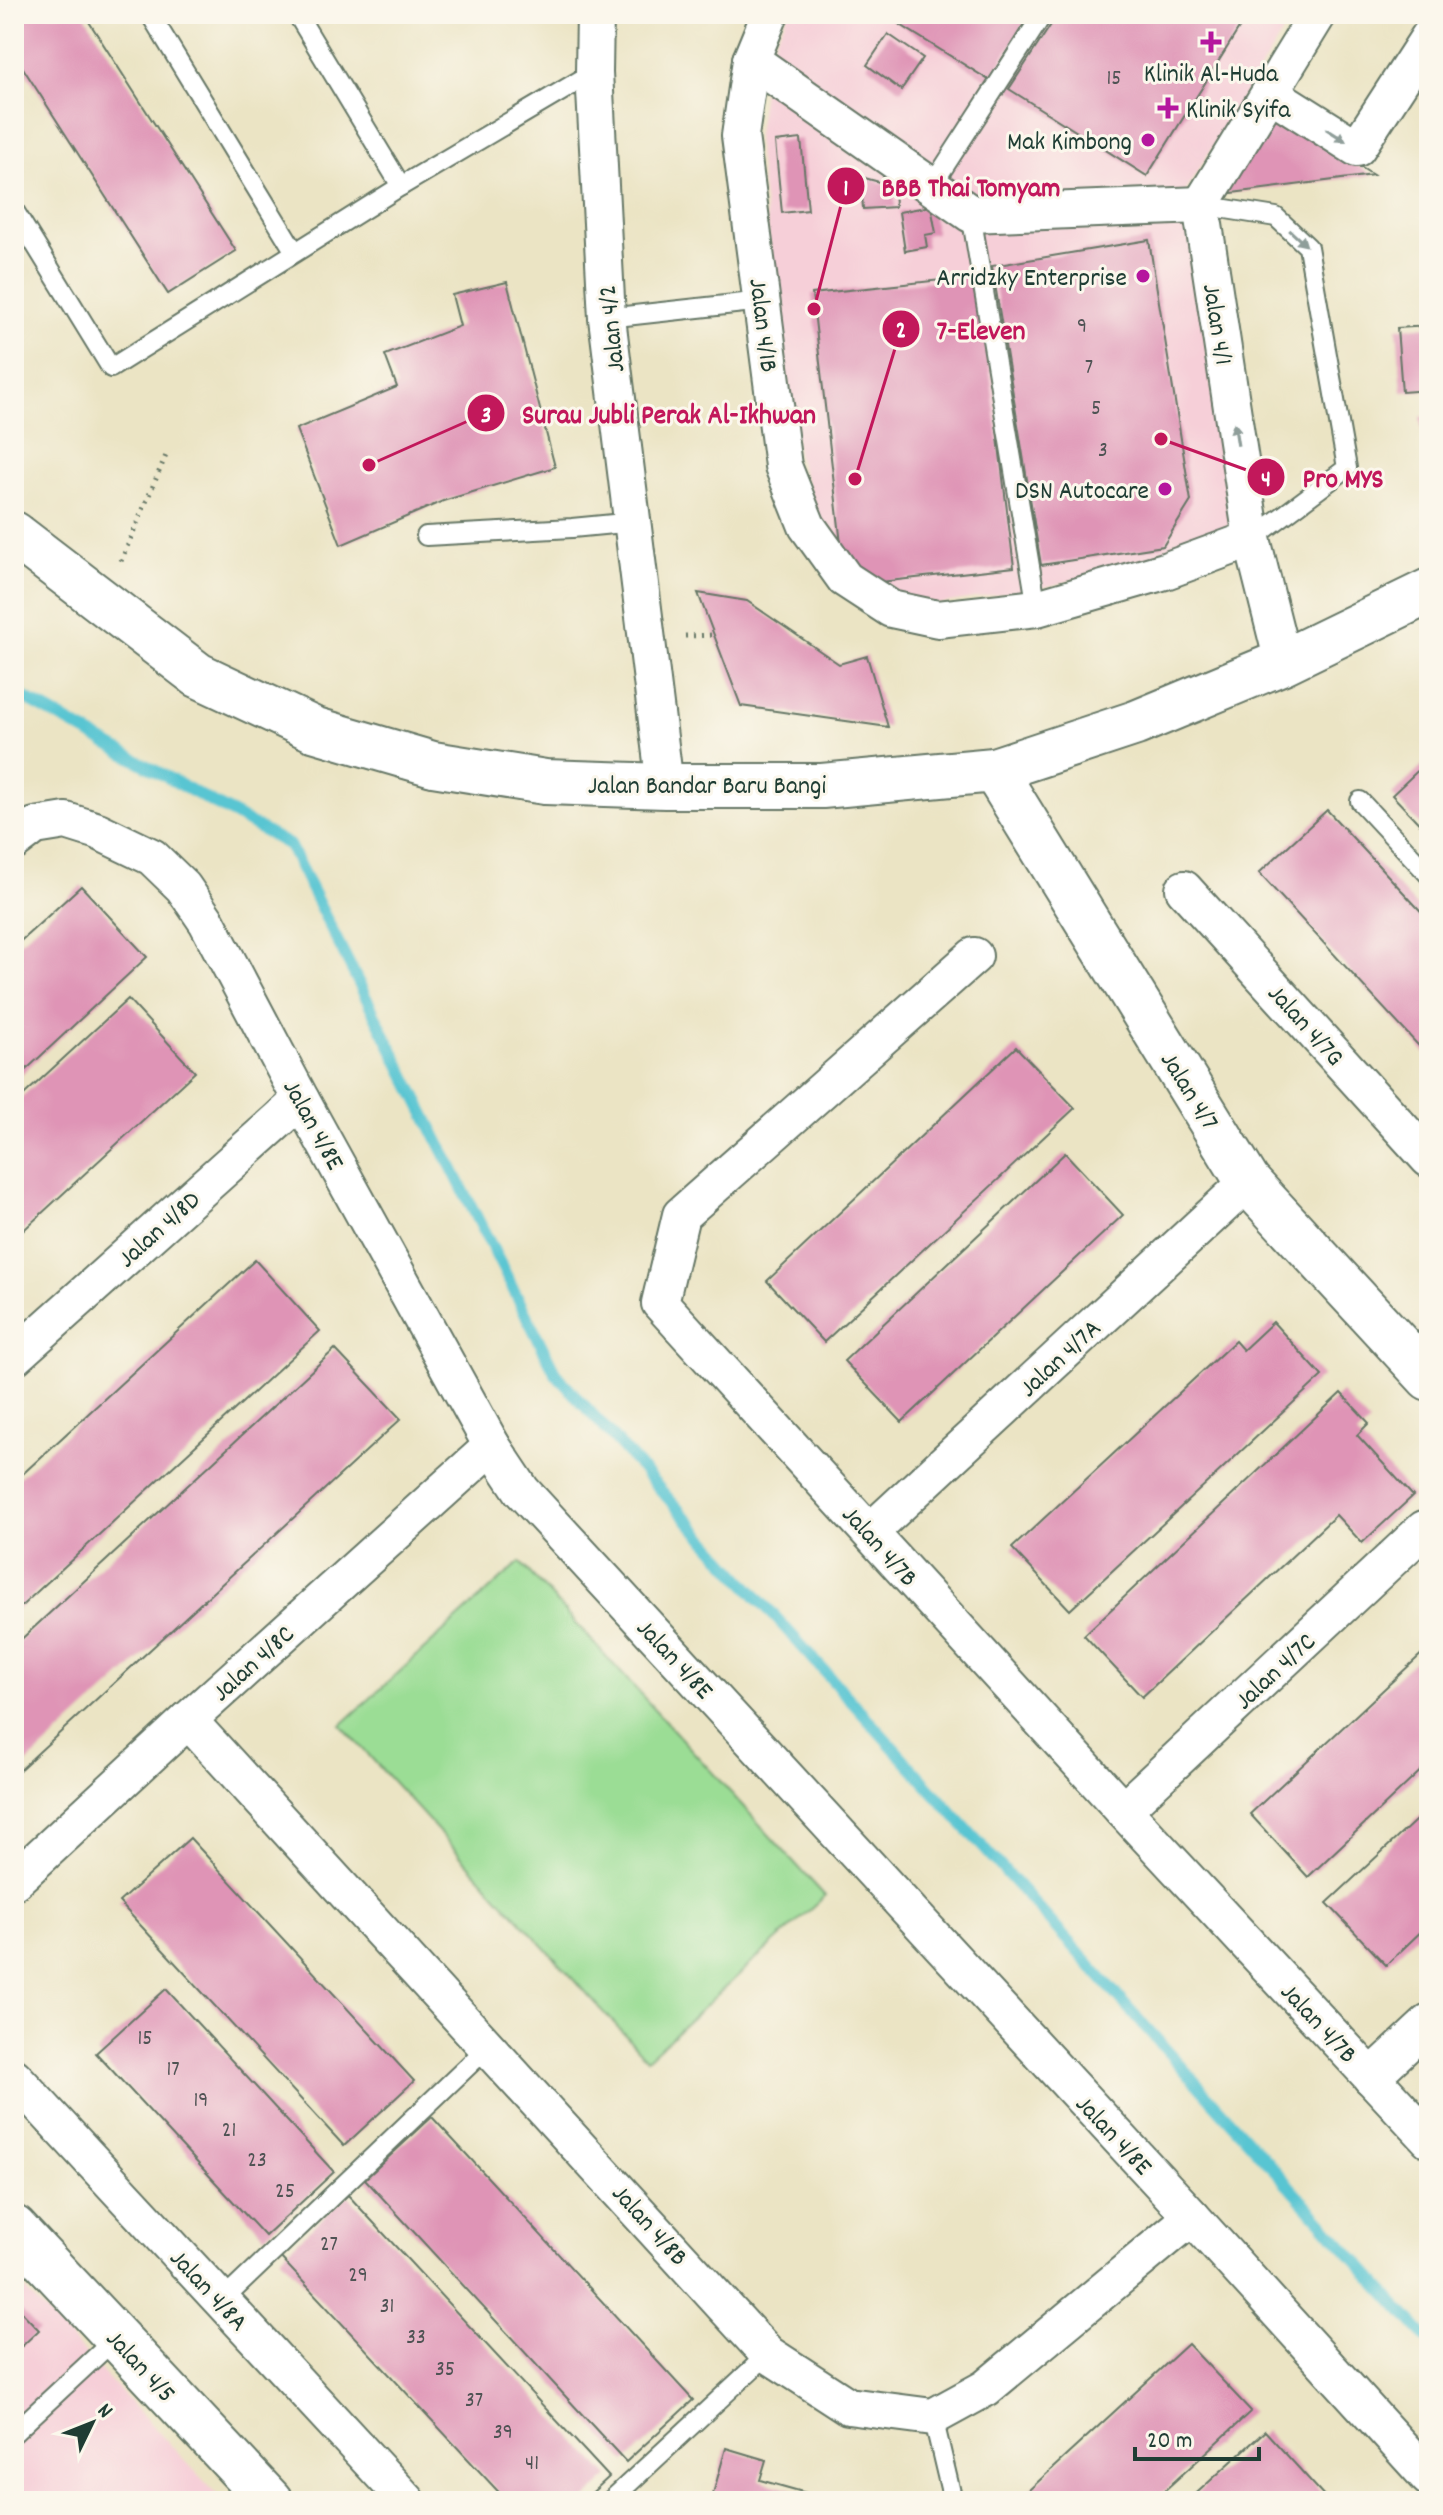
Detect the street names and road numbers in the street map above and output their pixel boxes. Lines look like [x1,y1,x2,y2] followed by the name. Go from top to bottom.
[737,276,786,374] street label: Jalan 4/1B
[1191,281,1240,368] street label: Jalan 4/1
[591,283,636,374] street label: Jalan 4/2
[588,769,827,806] street label: Jalan Bandar Baru Bangi
[1257,977,1351,1076] street label: Jalan 4/7G
[1150,1046,1227,1138] street label: Jalan 4/7
[272,1074,352,1178] street label: Jalan 4/8E
[111,1183,210,1278] street label: Jalan 4/8D
[1012,1312,1111,1407] street label: Jalan 4/7A
[832,1498,925,1596] street label: Jalan 4/7B
[626,1612,721,1709] street label: Jalan 4/8E
[205,1617,304,1712] street label: Jalan 4/8C
[1228,1625,1325,1720] street label: Jalan 4/7C
[1270,1976,1365,2073] street label: Jalan 4/7B
[1065,2088,1160,2185] street label: Jalan 4/8E
[602,2177,695,2275] street label: Jalan 4/8B
[160,2242,255,2341] street label: Jalan 4/8A
[96,2322,183,2412] street label: Jalan 4/5

